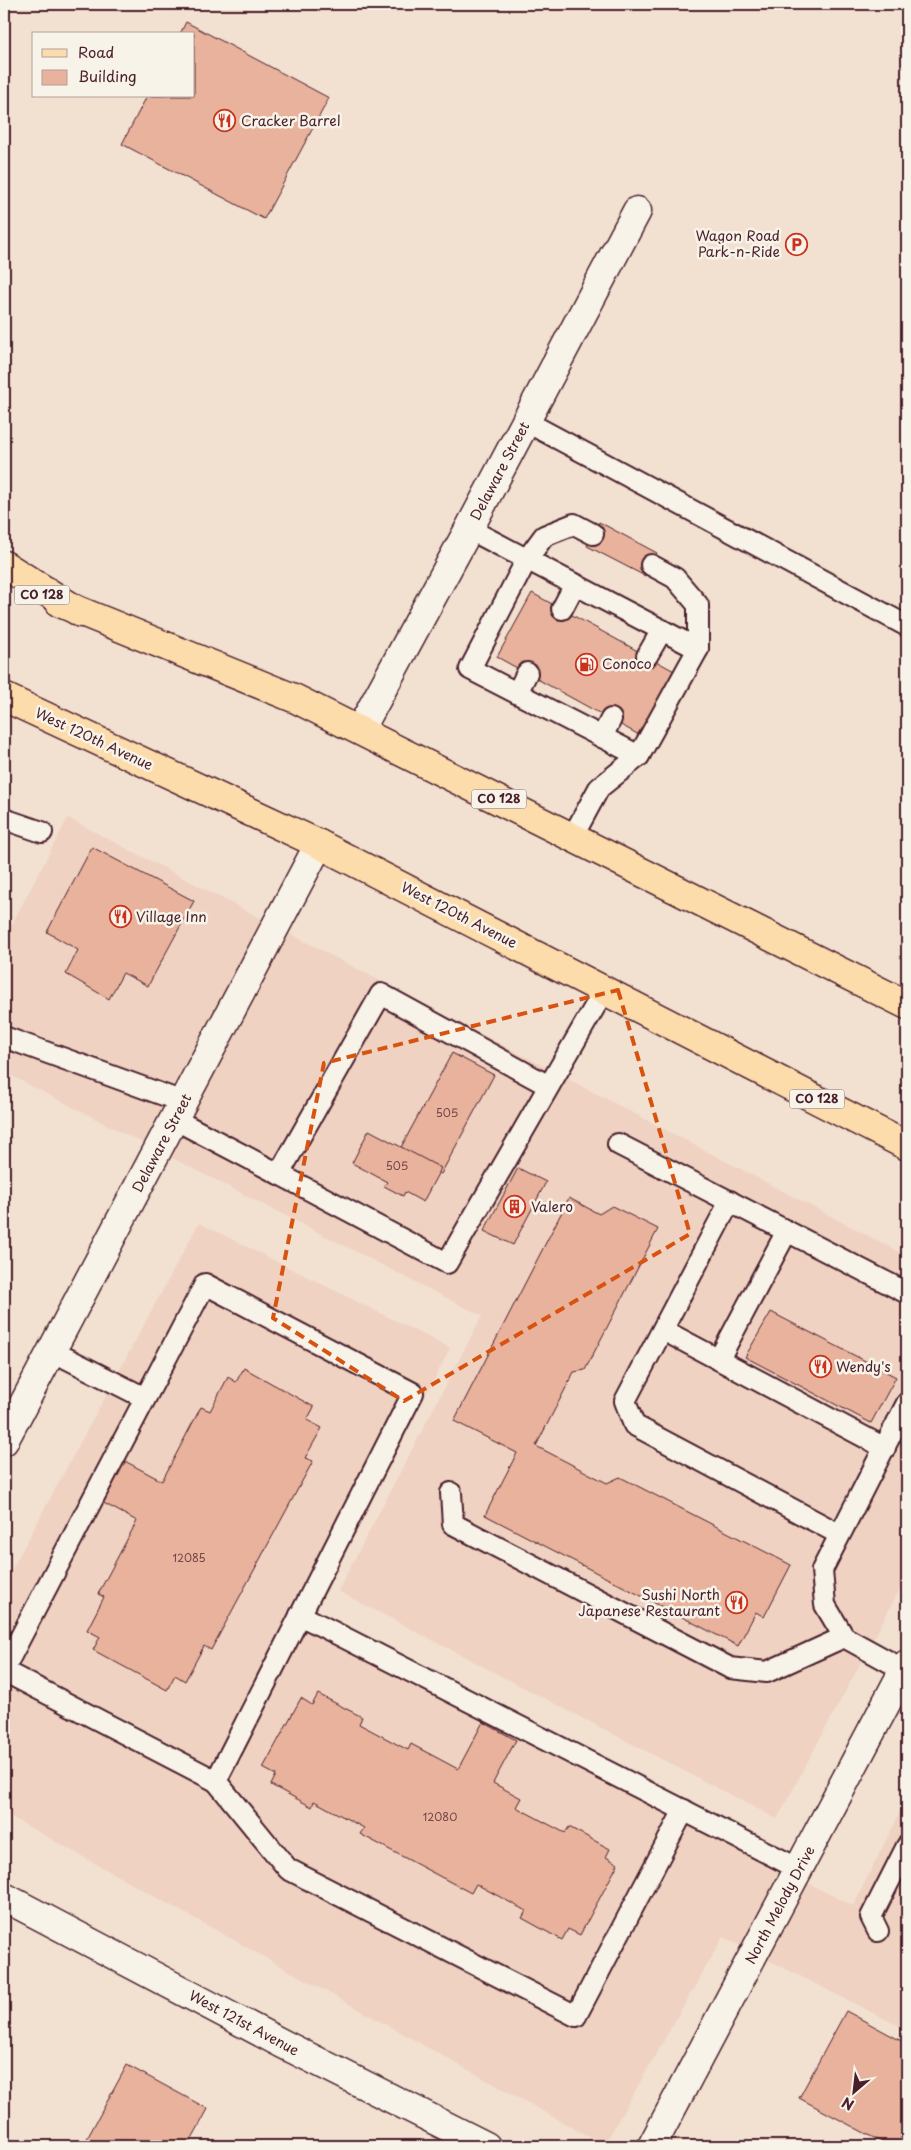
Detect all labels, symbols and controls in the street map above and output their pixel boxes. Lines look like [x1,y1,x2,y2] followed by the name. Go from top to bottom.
[32,32,195,98] legend
[78,40,114,63] text: Road
[78,64,137,87] text: Building
[213,109,237,133] restaurant icon: Cracker Barrel
[241,110,341,131] place label: Cracker Barrel
[695,225,780,262] place label: Wagon Road Park-n-Ride
[784,232,808,256] parking icon: Wagon Road Park-n-Ride
[465,417,535,524] street label: Delaware Street
[15,586,70,604] road number: CO 128
[574,652,598,676] fuel station icon: Conoco
[602,653,652,674] place label: Conoco
[32,702,157,775] street label: West 120th Avenue
[472,790,526,809] road number: CO 128
[397,876,521,953] street label: West 120th Avenue
[108,905,132,929] restaurant icon: Village Inn
[136,906,207,927] place label: Village Inn
[127,1089,197,1196] street label: Delaware Street
[790,1090,844,1108] road number: CO 128
[436,1104,458,1121] house number: 505
[386,1157,408,1174] house number: 505
[503,1195,527,1219] building icon: Valero
[531,1196,573,1217] place label: Valero
[808,1355,832,1379] restaurant icon: Wendy's
[836,1356,891,1377] place label: Wendy's
[172,1549,206,1566] house number: 12085
[578,1584,720,1621] place label: Sushi North Japanese Restaurant
[724,1591,748,1615] restaurant icon: Sushi North Japanese Restaurant
[423,1808,457,1825] house number: 12080
[740,1842,820,1968] street label: North Melody Drive
[186,1985,303,2061] street label: West 121st Avenue
[828,2068,878,2118] north arrow
[838,2092,857,2116] text: N

